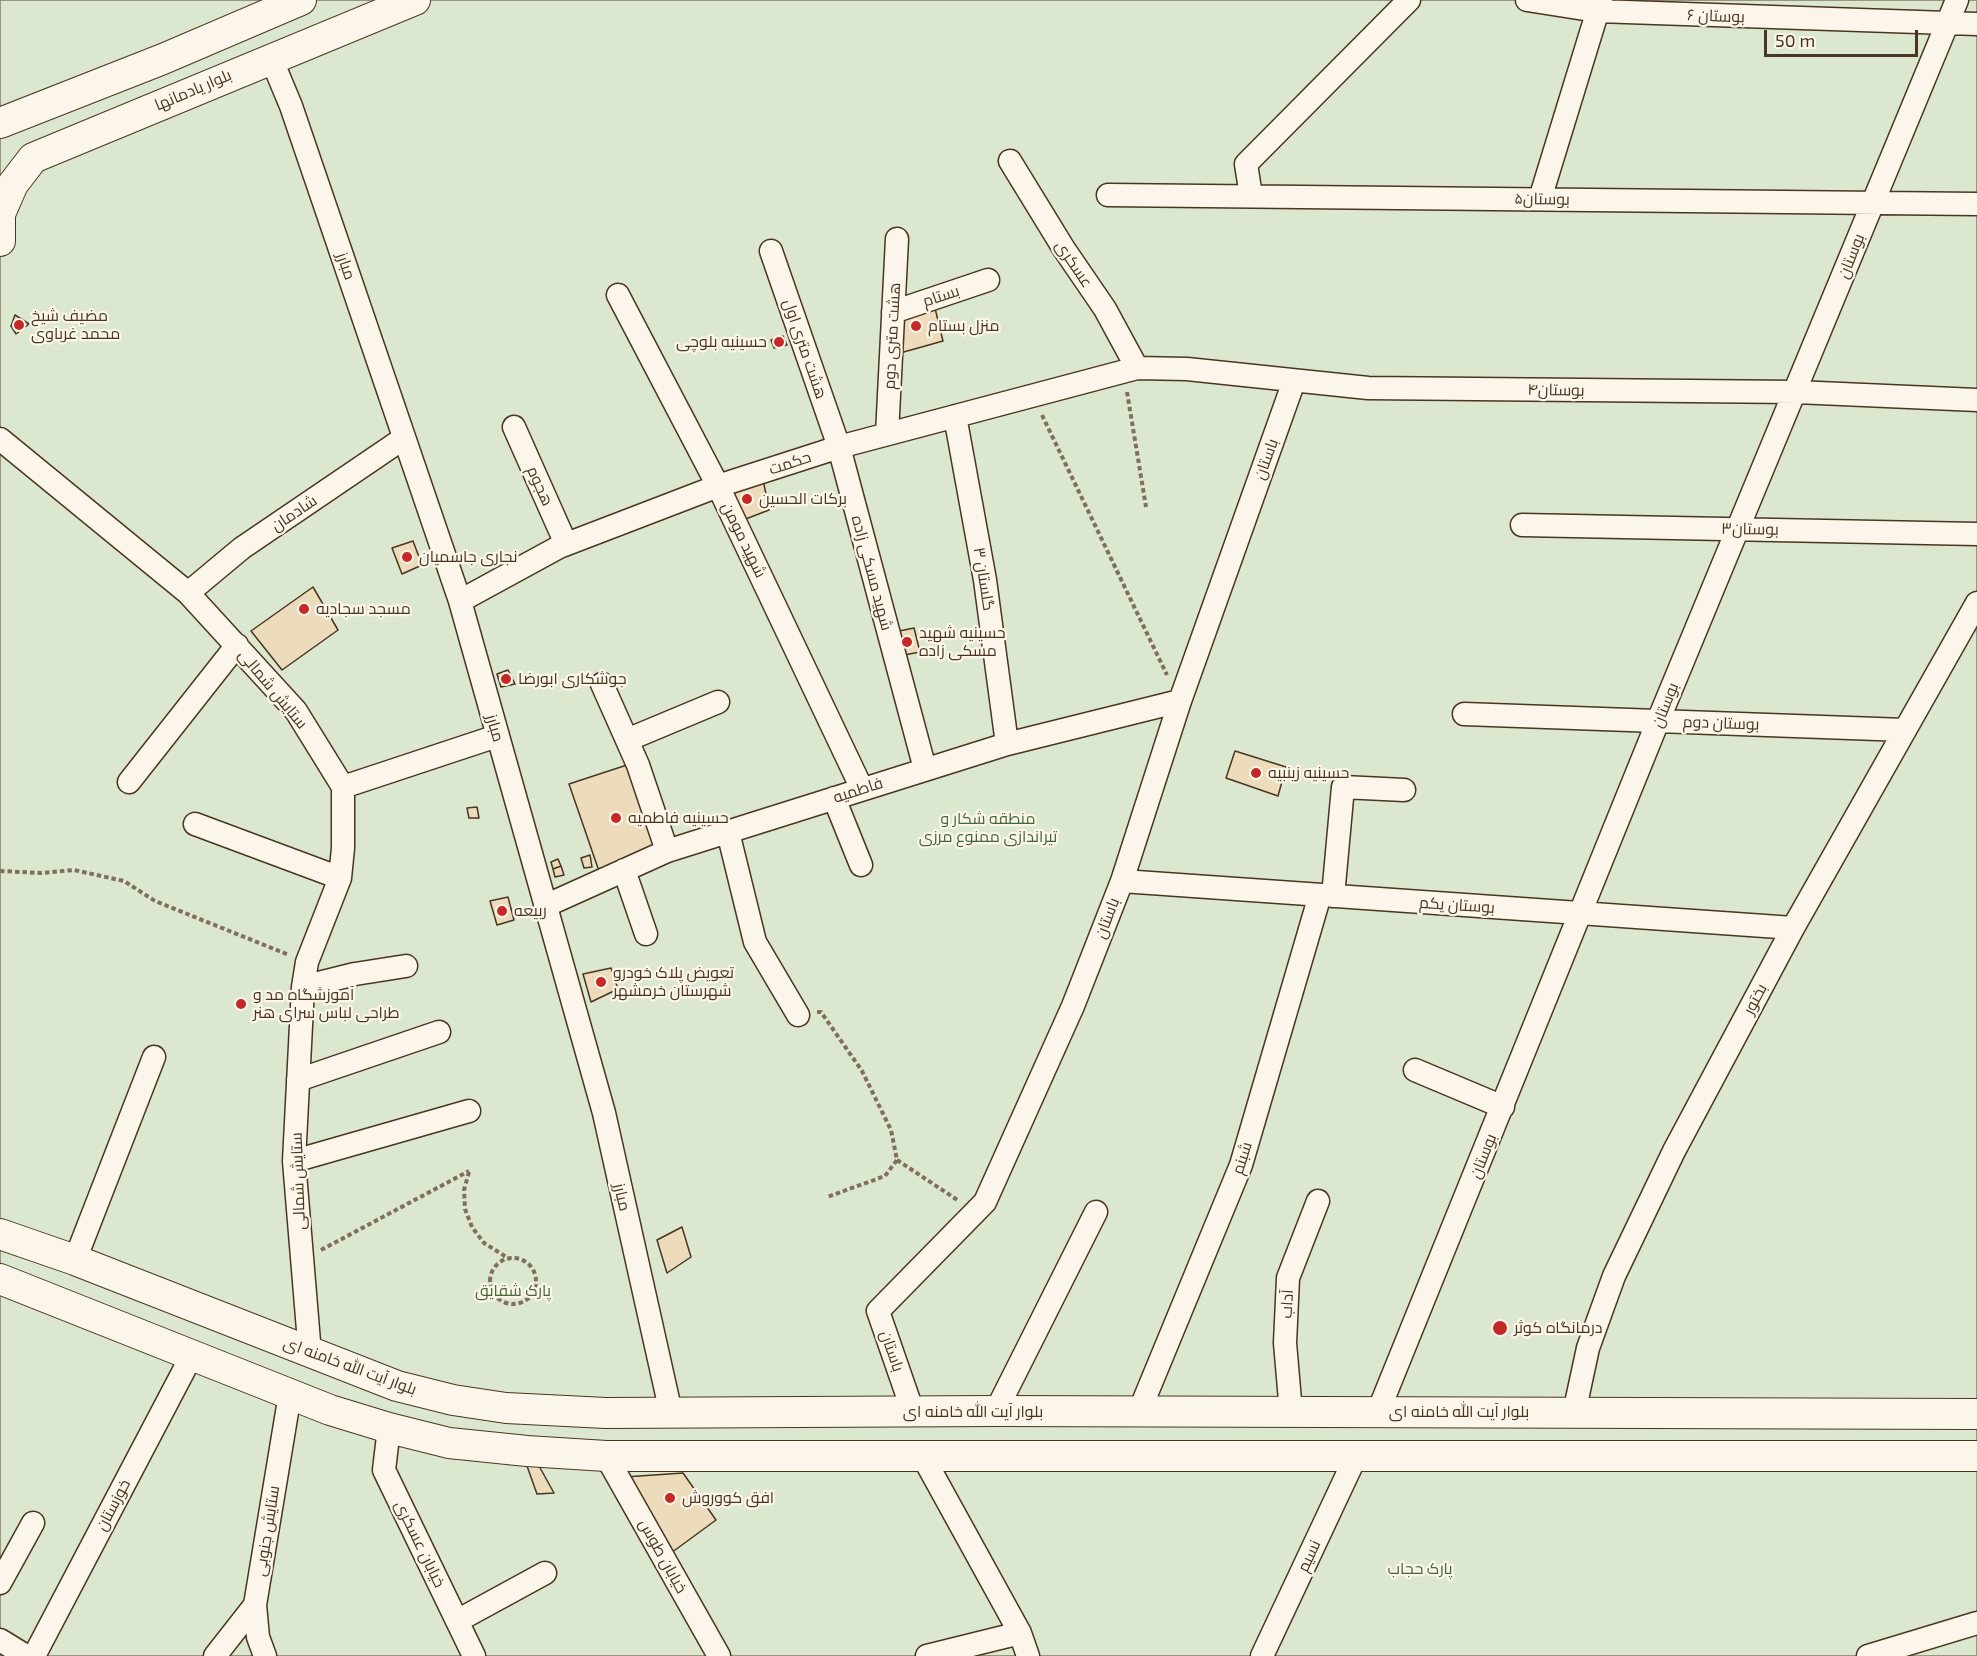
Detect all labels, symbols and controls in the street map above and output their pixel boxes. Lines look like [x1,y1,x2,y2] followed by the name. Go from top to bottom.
[1687,5,1745,27] street label: بوستان ۶
[1767,18,1922,56] scale bar
[1775,29,1815,51] text: 50 m
[152,65,234,115] street label: بلوار یادمانها
[1514,189,1570,209] street label: بوستان۵
[1833,231,1869,281] street label: بوستان
[1051,237,1097,291] street label: عسکری
[332,250,360,282] street label: مبارز
[920,281,962,311] street label: بستام
[880,282,904,390] street label: هشت متری دوم
[779,296,831,402] street label: هشت متری اول
[31,306,120,344] place label: مضیف شیخ محمد غرباوی
[928,316,999,336] place label: منزل بستام
[12,318,26,332] marker: مضیف شیخ محمد غرباوی
[909,319,923,333] marker: منزل بستام
[676,332,767,352] place label: حسینیه بلوچی
[772,335,786,349] marker: حسینیه بلوچی
[1527,380,1585,400] street label: بوستان۴
[1250,436,1282,482] street label: باستان
[766,447,814,479] street label: حکمت
[523,463,557,509] street label: هجوم
[759,489,847,509] place label: برکات الحسین
[267,491,321,535] street label: شادمان
[740,492,754,506] marker: برکات الحسین
[717,499,771,581] street label: شهید مومن
[847,513,897,633] street label: شهید مسکی زاده
[1721,519,1779,539] street label: بوستان۳
[970,546,998,612] street label: گلستان ۳
[419,547,517,567] place label: نجاری جاسمیان
[400,550,414,564] marker: نجاری جاسمیان
[316,599,411,619] place label: مسجد سجادیه
[297,602,311,616] marker: مسجد سجادیه
[919,623,1006,661] place label: حسینیه شهید مسکی زاده
[900,635,914,649] marker: حسینیه شهید مسکی زاده
[234,645,312,733] street label: ستایش شمالی
[518,669,627,689] place label: جوشکاری ابورضا
[499,672,513,686] marker: جوشکاری ابورضا
[1647,680,1683,730] street label: بوستان
[482,712,508,744] street label: مبارز
[1682,712,1760,734] street label: بوستان دوم
[1268,763,1349,783] place label: حسینیه زینبیه
[1249,766,1263,780] marker: حسینیه زینبیه
[831,773,885,807] street label: فاطمیه
[628,808,729,828] place label: حسینیه فاطمیه
[919,809,1057,847] park label: منطقه شکار و تیراندازی ممنوع مرزی
[609,811,623,825] marker: حسینیه فاطمیه
[1419,893,1495,917] street label: بوستان یکم
[1090,895,1124,941] street label: باستان
[514,901,547,921] place label: ربیعه
[495,904,509,918] marker: ربیعه
[613,963,734,1001] place label: تعویض پلاک خودرو شهرستان خرمشهر
[594,975,608,989] marker: تعویض پلاک خودرو شهرستان خرمشهر
[1739,980,1771,1018] street label: بختور
[253,985,400,1023] place label: آموزشگاه مد و طراحی لباس سرای هنر
[234,997,248,1011] marker: آموزشگاه مد و طراحی لباس سرای هنر
[1465,1131,1501,1181] street label: بوستان
[287,1132,309,1230] street label: ستایش شمالی
[1228,1139,1256,1177] street label: شبنم
[609,1181,635,1213] street label: مبارز
[475,1281,551,1301] park label: پارک شقایق
[1277,1289,1297,1319] street label: آداب
[1514,1318,1602,1338] place label: درمانگاه کوثر
[1491,1319,1509,1337] marker: درمانگاه کوثر
[876,1328,908,1374] street label: باستان
[281,1333,419,1399] street label: بلوار آیت الله خامنه ای
[903,1402,1043,1422] street label: بلوار آیت الله خامنه ای
[1389,1402,1529,1422] street label: بلوار آیت الله خامنه ای
[91,1476,135,1534] street label: خوزستان
[250,1484,284,1578] street label: ستایش جنوبی
[682,1488,774,1508] place label: افق کووروش
[663,1491,677,1505] marker: افق کووروش
[391,1497,449,1591] street label: خیابان عسکری
[635,1515,691,1597] street label: خیابان طوس
[1293,1537,1325,1575] street label: نسیم
[1387,1559,1453,1579] park label: پارک حجاب

